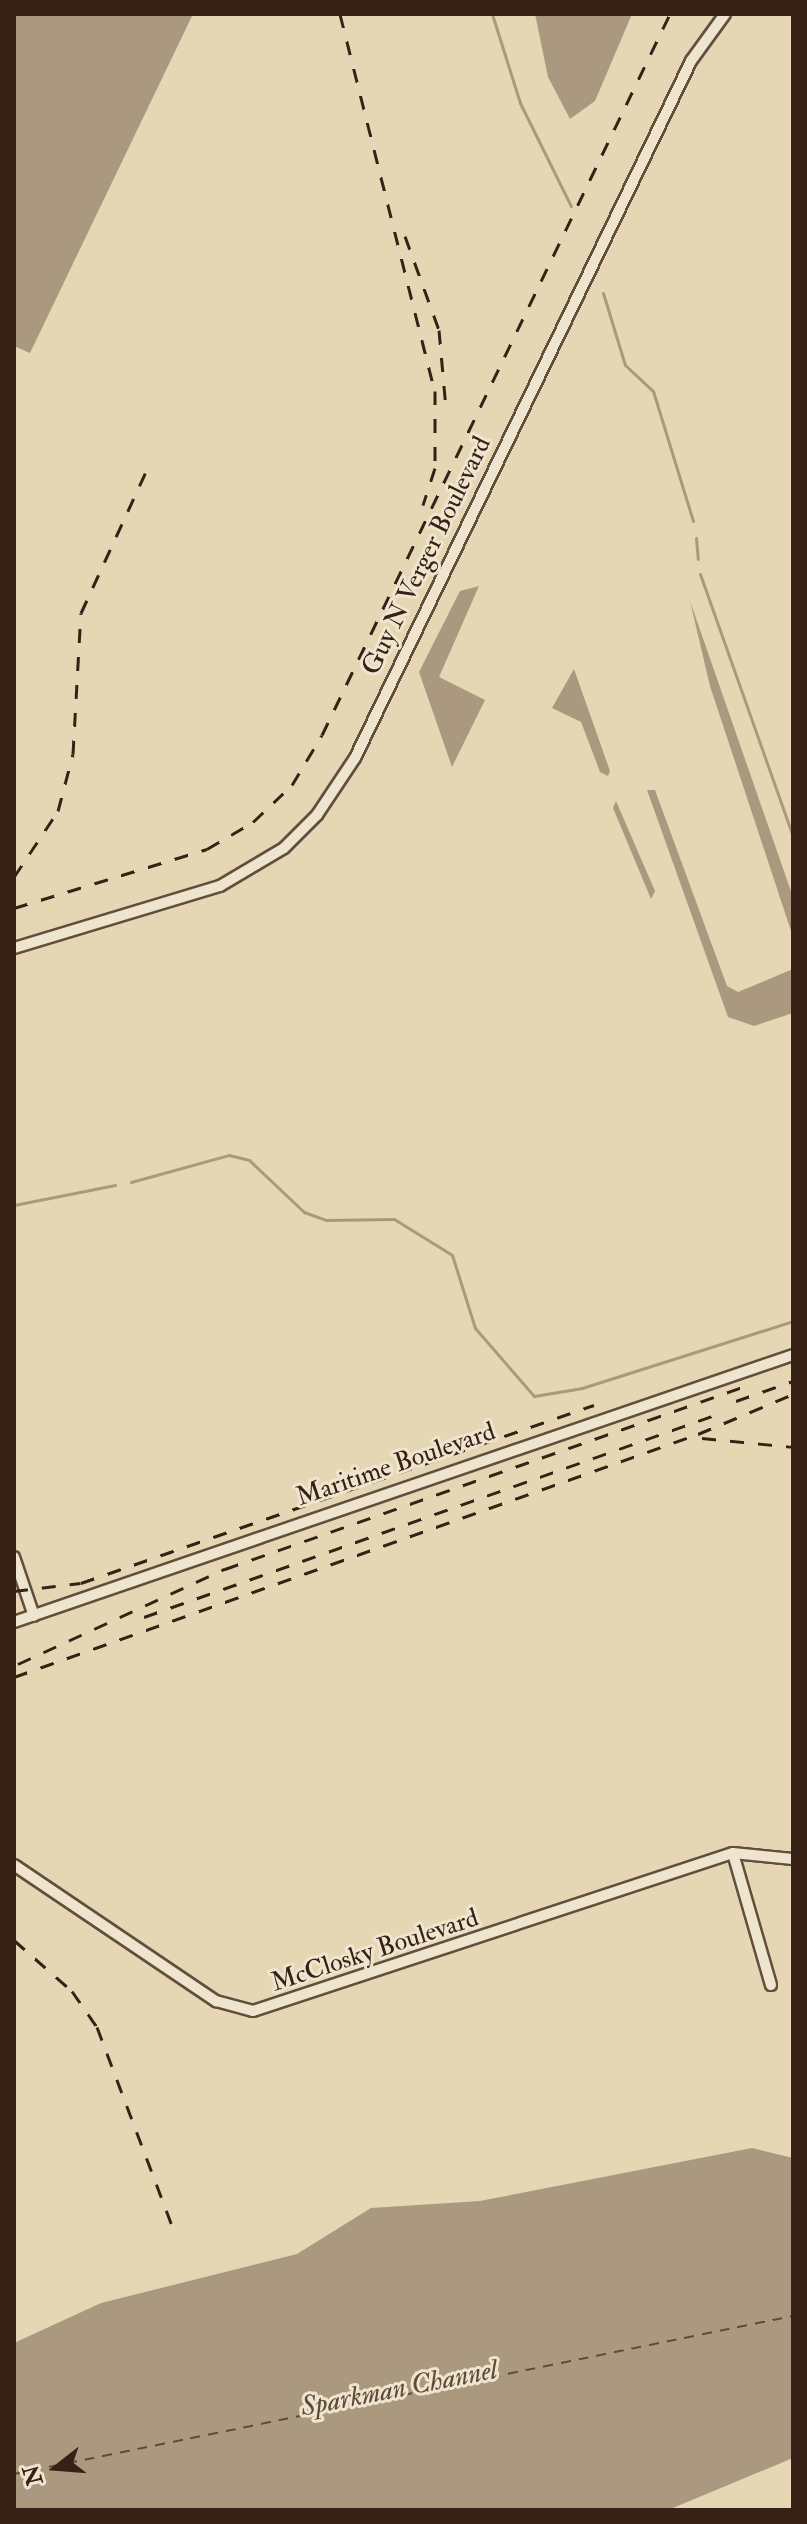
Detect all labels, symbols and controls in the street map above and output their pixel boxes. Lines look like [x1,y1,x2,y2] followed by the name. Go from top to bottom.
[356,432,498,680] street label: Guy N Verger Boulevard
[292,1416,500,1514] street label: Maritime Boulevard
[267,1903,483,1999] street label: McClosky Boulevard
[298,2353,500,2425] water label: Sparkman Channel
[16,2428,96,2508] north arrow
[17,2462,49,2489] text: N

